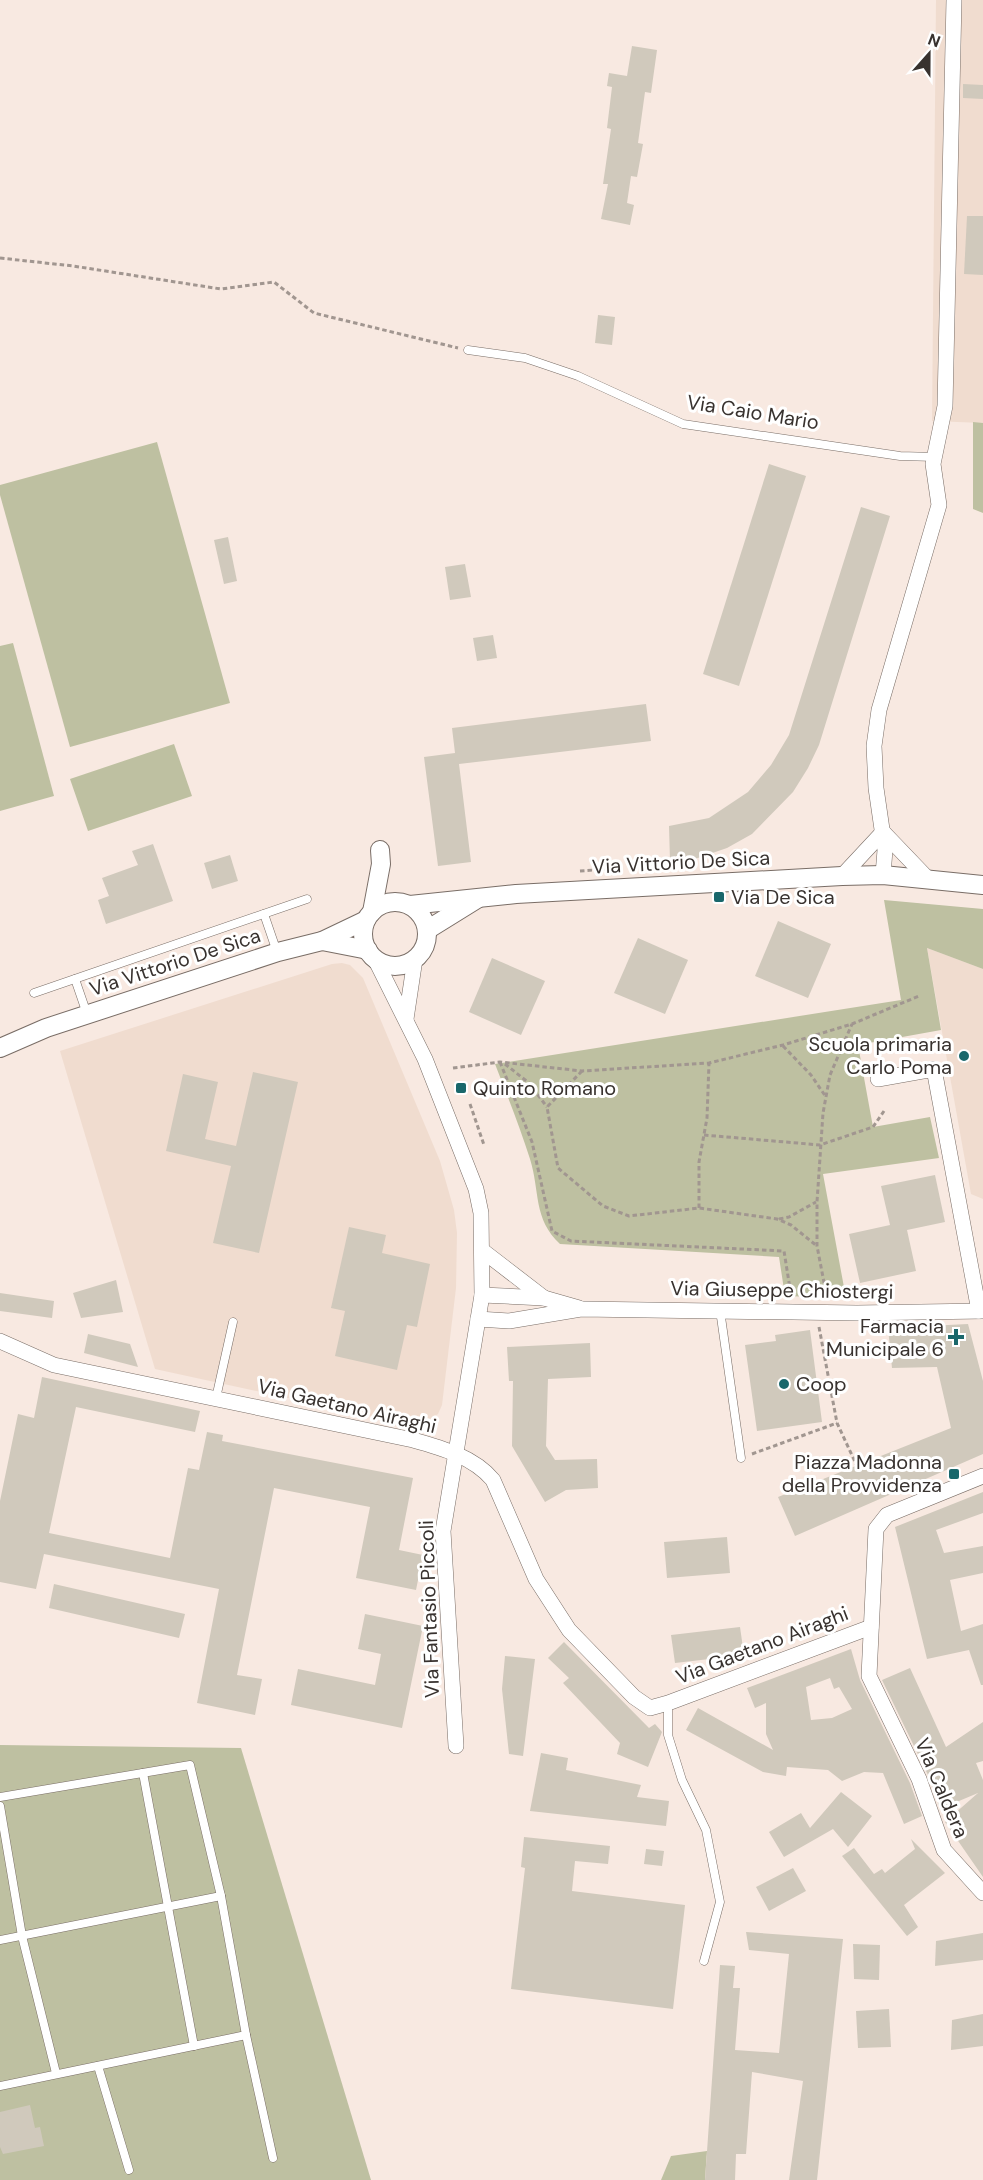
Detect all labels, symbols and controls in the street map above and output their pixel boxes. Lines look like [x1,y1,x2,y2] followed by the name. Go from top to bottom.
[899,24,959,84] north arrow
[925,29,943,52] text: N
[685,389,821,435] street label: Via Caio Mario
[591,844,771,880] street label: Via Vittorio De Sica
[731,884,835,910] place label: Via De Sica
[712,890,726,904] marker: Via De Sica
[86,922,264,1002] street label: Via Vittorio De Sica
[808,1031,952,1080] place label: Scuola primaria Carlo Poma
[957,1049,971,1063] marker: Scuola primaria Carlo Poma
[473,1075,616,1101] place label: Quinto Romano
[454,1081,468,1095] marker: Quinto Romano
[670,1275,894,1305] street label: Via Giuseppe Chiostergi
[826,1313,944,1362] place label: Farmacia Municipale 6
[949,1330,963,1344] marker: Farmacia Municipale 6
[796,1371,847,1397] place label: Coop
[255,1373,439,1439] street label: Via Gaetano Airaghi
[777,1377,791,1391] marker: Coop
[782,1449,942,1498] place label: Piazza Madonna della Provvidenza
[947,1467,961,1481] marker: Piazza Madonna della Provvidenza
[413,1520,445,1698] street label: Via Fantasio Piccoli
[672,1600,852,1690] street label: Via Gaetano Airaghi
[909,1734,975,1842] street label: Via Caldera

